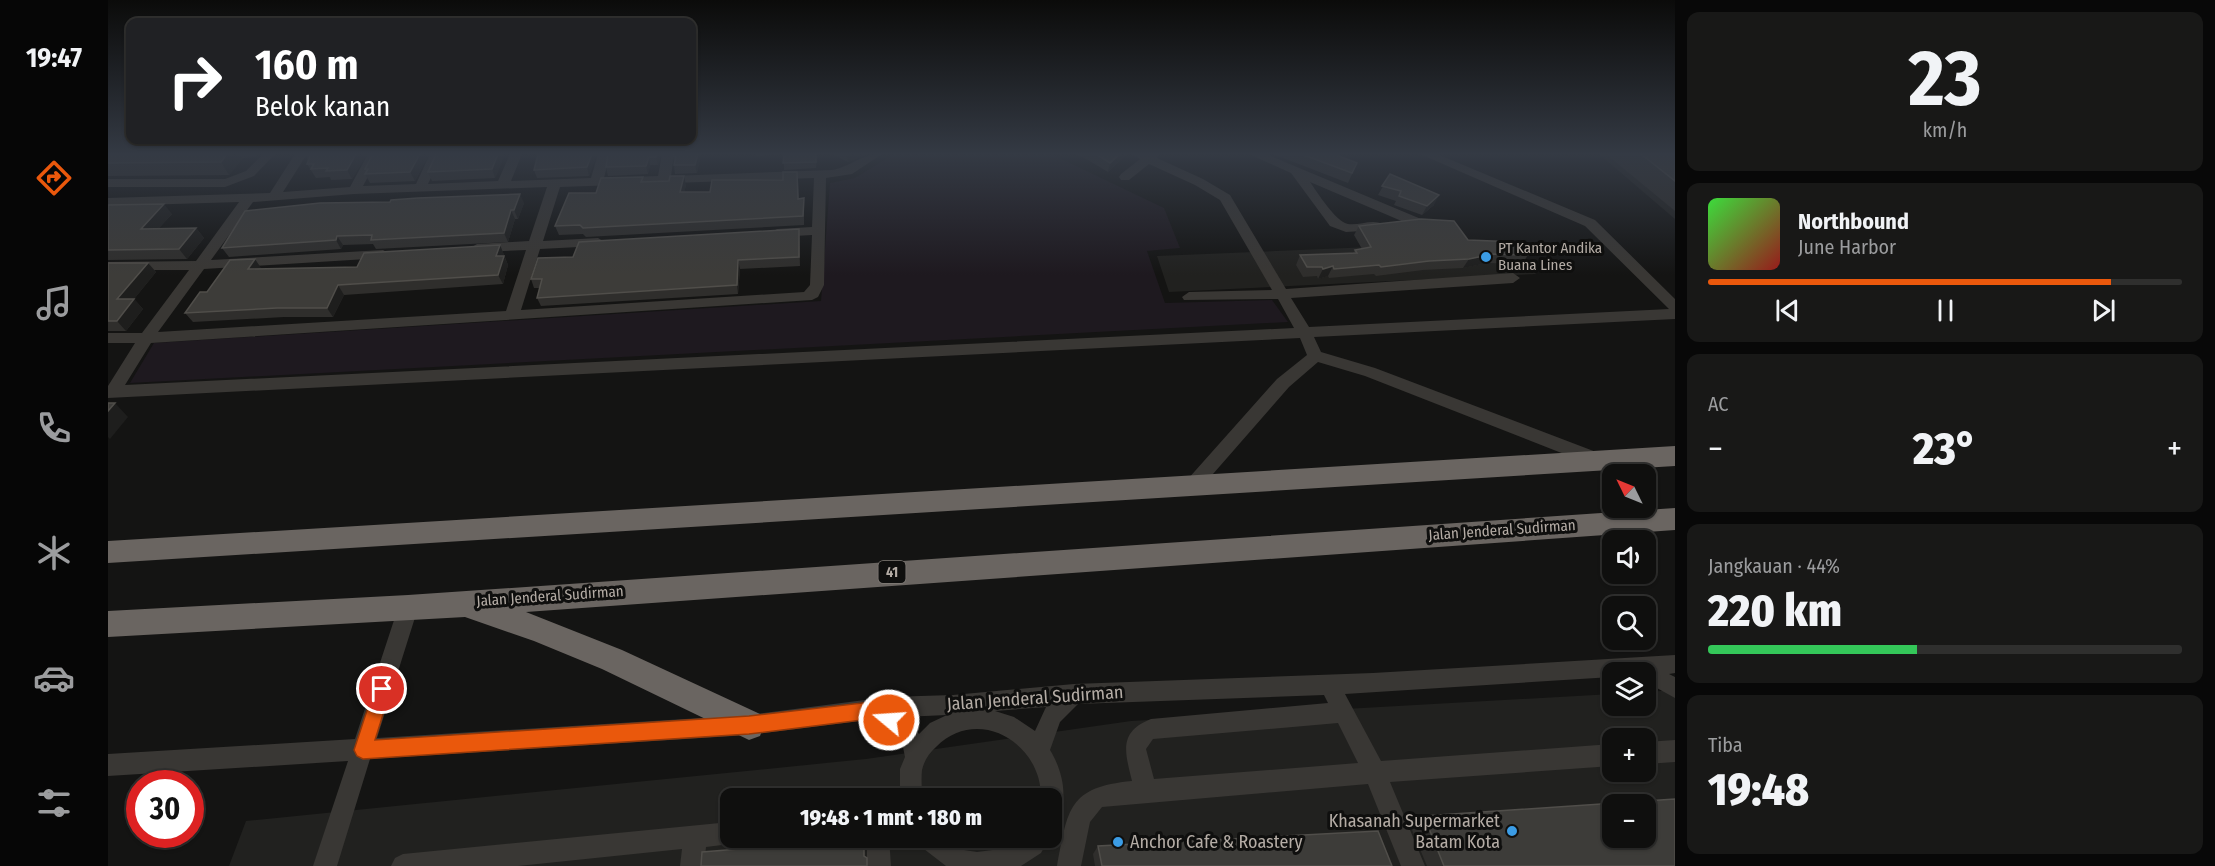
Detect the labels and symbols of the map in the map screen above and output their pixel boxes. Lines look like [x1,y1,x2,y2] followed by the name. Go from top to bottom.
[1498,239,1602,274] place label: PT Kantor Andika Buana Lines
[1479,250,1493,264] marker: PT Kantor Andika Buana Lines
[1602,464,1656,518] north arrow
[1428,516,1576,544] street label: Jalan Jenderal Sudirman
[878,561,906,583] road number: 41
[476,582,624,610] street label: Jalan Jenderal Sudirman
[356,663,407,714] pin
[946,681,1124,715] street label: Jalan Jenderal Sudirman
[857,688,921,752] position arrow
[126,770,204,848] speed limit sign: 30
[1329,810,1500,853] place label: Khasanah Supermarket Batam Kota
[1505,824,1519,838] marker: Khasanah Supermarket Batam Kota
[1130,831,1303,853] place label: Anchor Cafe & Roastery
[1111,835,1125,849] marker: Anchor Cafe & Roastery

